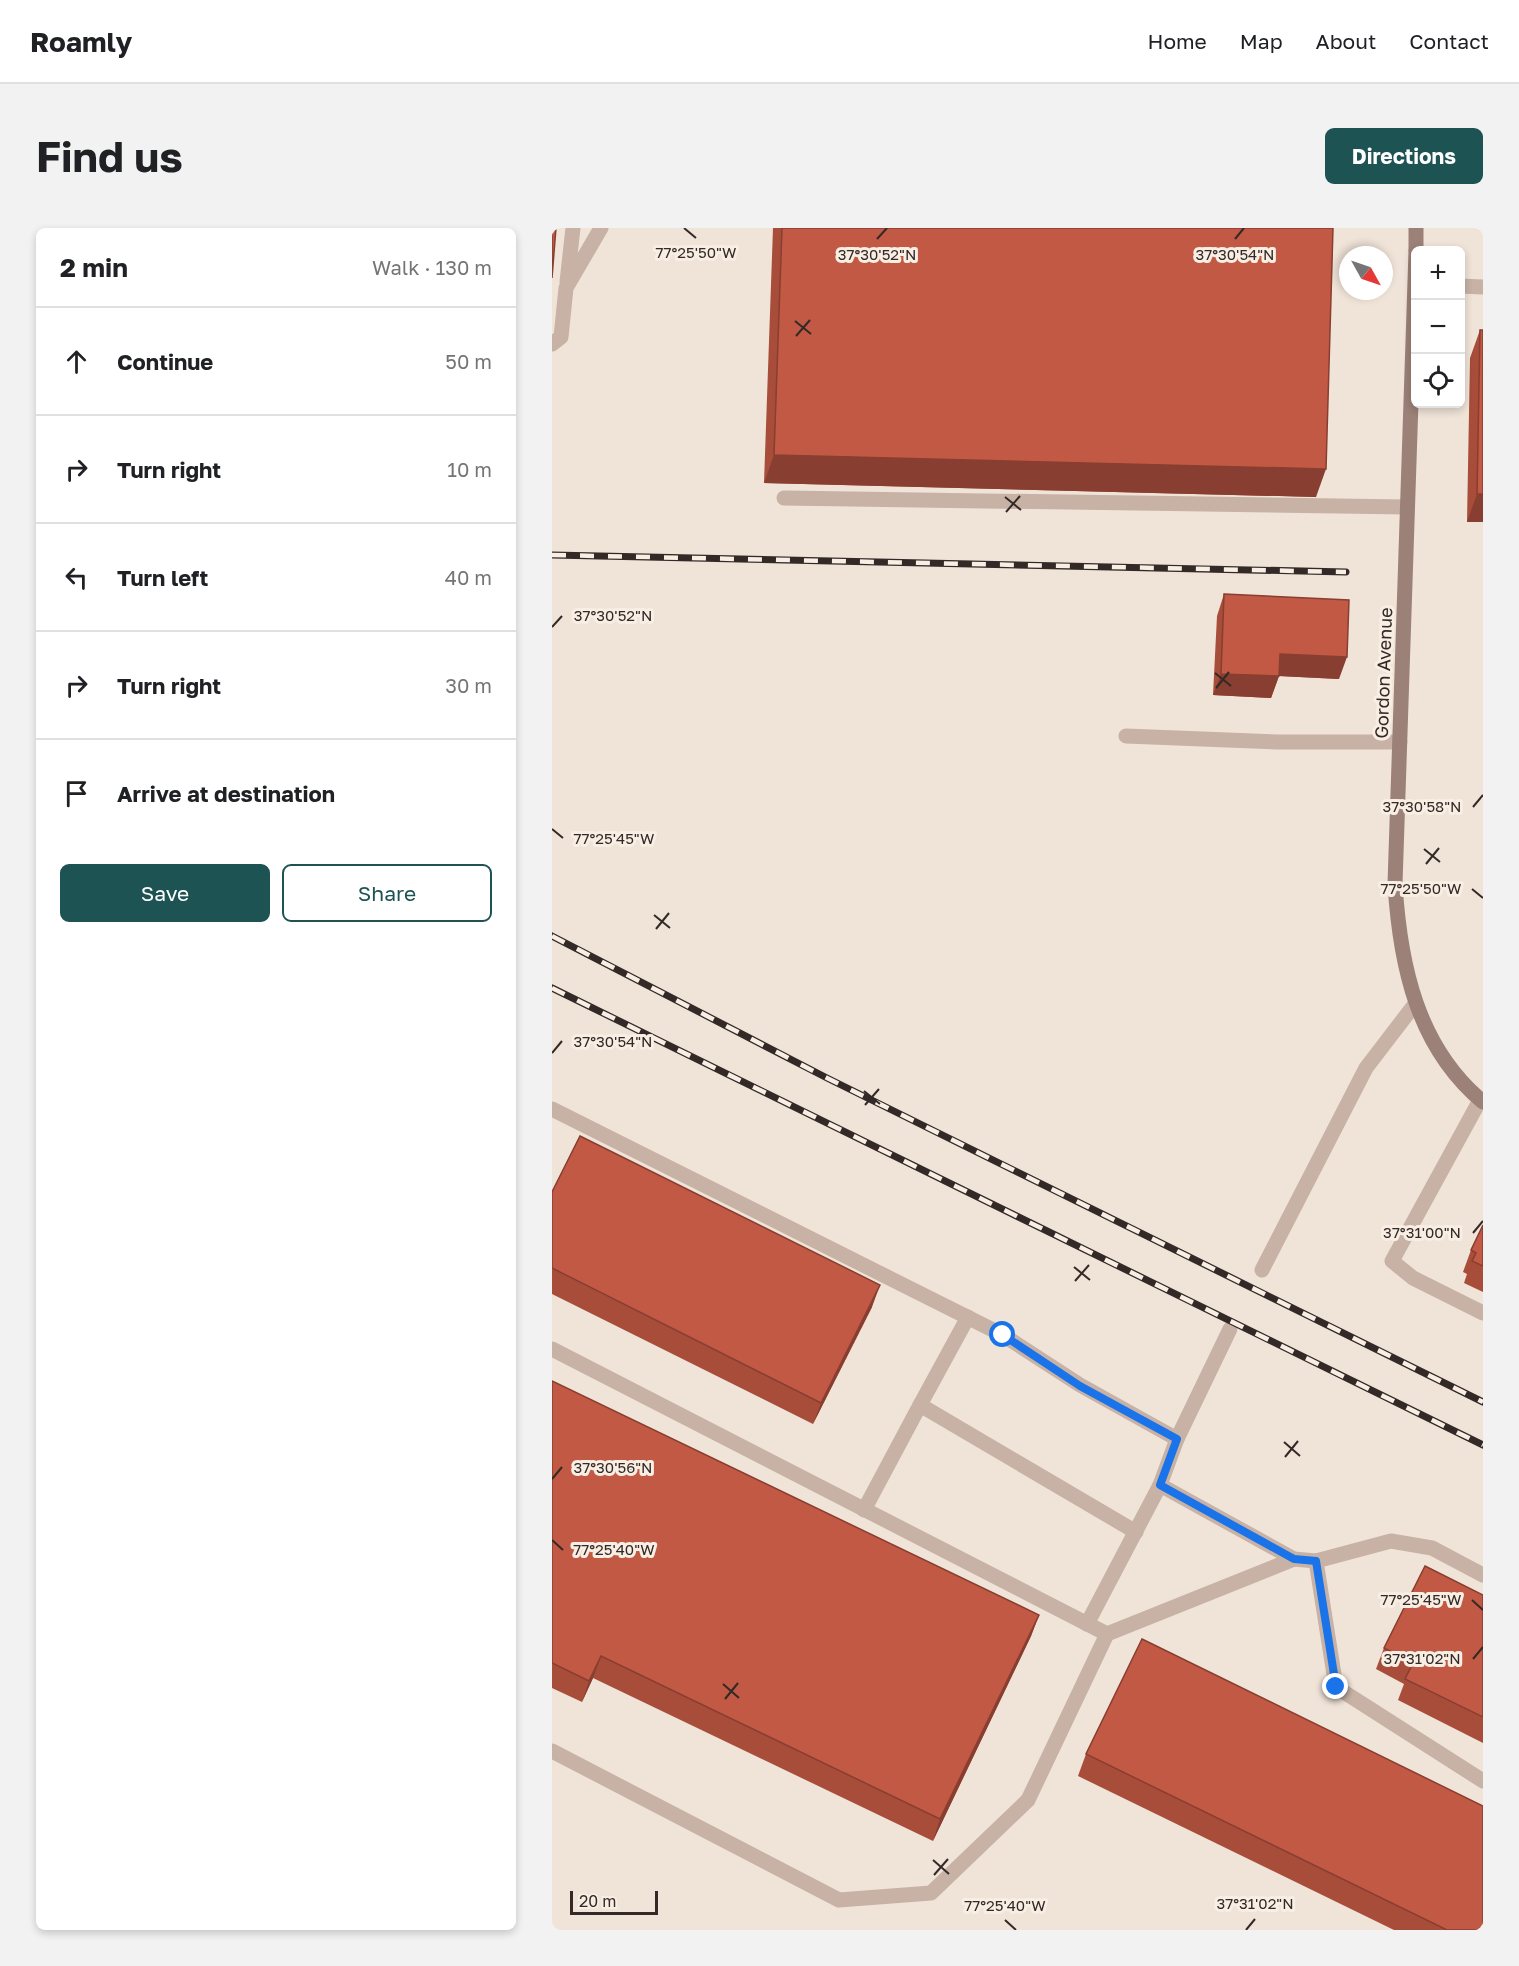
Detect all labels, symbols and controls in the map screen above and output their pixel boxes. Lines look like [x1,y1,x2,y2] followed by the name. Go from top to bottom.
[30,25,132,58] text: Roamly
[1147,28,1207,54] text: Home
[1240,28,1283,54] text: Map
[1316,28,1376,54] text: About
[1409,28,1489,54] text: Contact
[1325,128,1483,184] button: Directions
[36,131,183,181] text: Find us
[655,243,737,261] text: 77°25'50"W
[838,245,916,263] text: 37°30'52"N
[1195,245,1275,263] text: 37°30'54"N
[1339,246,1393,300] north arrow
[1411,246,1465,408] map controls
[1411,246,1465,300] button: +
[60,252,128,283] text: 2 min
[372,255,492,279] text: Walk · 130 m
[1411,300,1465,354] button: −
[60,345,93,378] icon: ahead
[117,348,213,375] text: Continue
[445,349,492,373] text: 50 m
[1411,354,1465,408] button: locate
[60,453,93,486] icon: right
[117,456,221,483] text: Turn right
[447,457,492,481] text: 10 m
[60,561,93,594] icon: left
[117,564,208,591] text: Turn left
[445,565,492,589] text: 40 m
[574,606,652,624] text: 37°30'52"N
[1370,607,1396,739] street label: Gordon Avenue
[60,669,93,702] icon: right
[117,672,221,699] text: Turn right
[445,673,492,697] text: 30 m
[60,777,93,810] icon: arrive
[117,780,335,807] text: Arrive at destination
[1382,797,1462,815] text: 37°30'58"N
[574,829,654,847] text: 77°25'45"W
[60,864,270,922] button: Save
[282,864,492,922] button: Share
[1380,879,1462,897] text: 77°25'50"W
[573,1032,653,1050] text: 37°30'54"N
[1383,1223,1461,1241] text: 37°31'00"N
[989,1321,1015,1347] route start
[574,1458,652,1476] text: 37°30'56"N
[573,1540,655,1558] text: 77°25'40"W
[1381,1590,1461,1608] text: 77°25'45"W
[1383,1649,1461,1667] text: 37°31'02"N
[1322,1673,1348,1699] route end
[570,1888,658,1916] scale bar
[579,1891,616,1911] text: 20 m
[1216,1894,1294,1912] text: 37°31'02"N
[964,1896,1046,1914] text: 77°25'40"W

